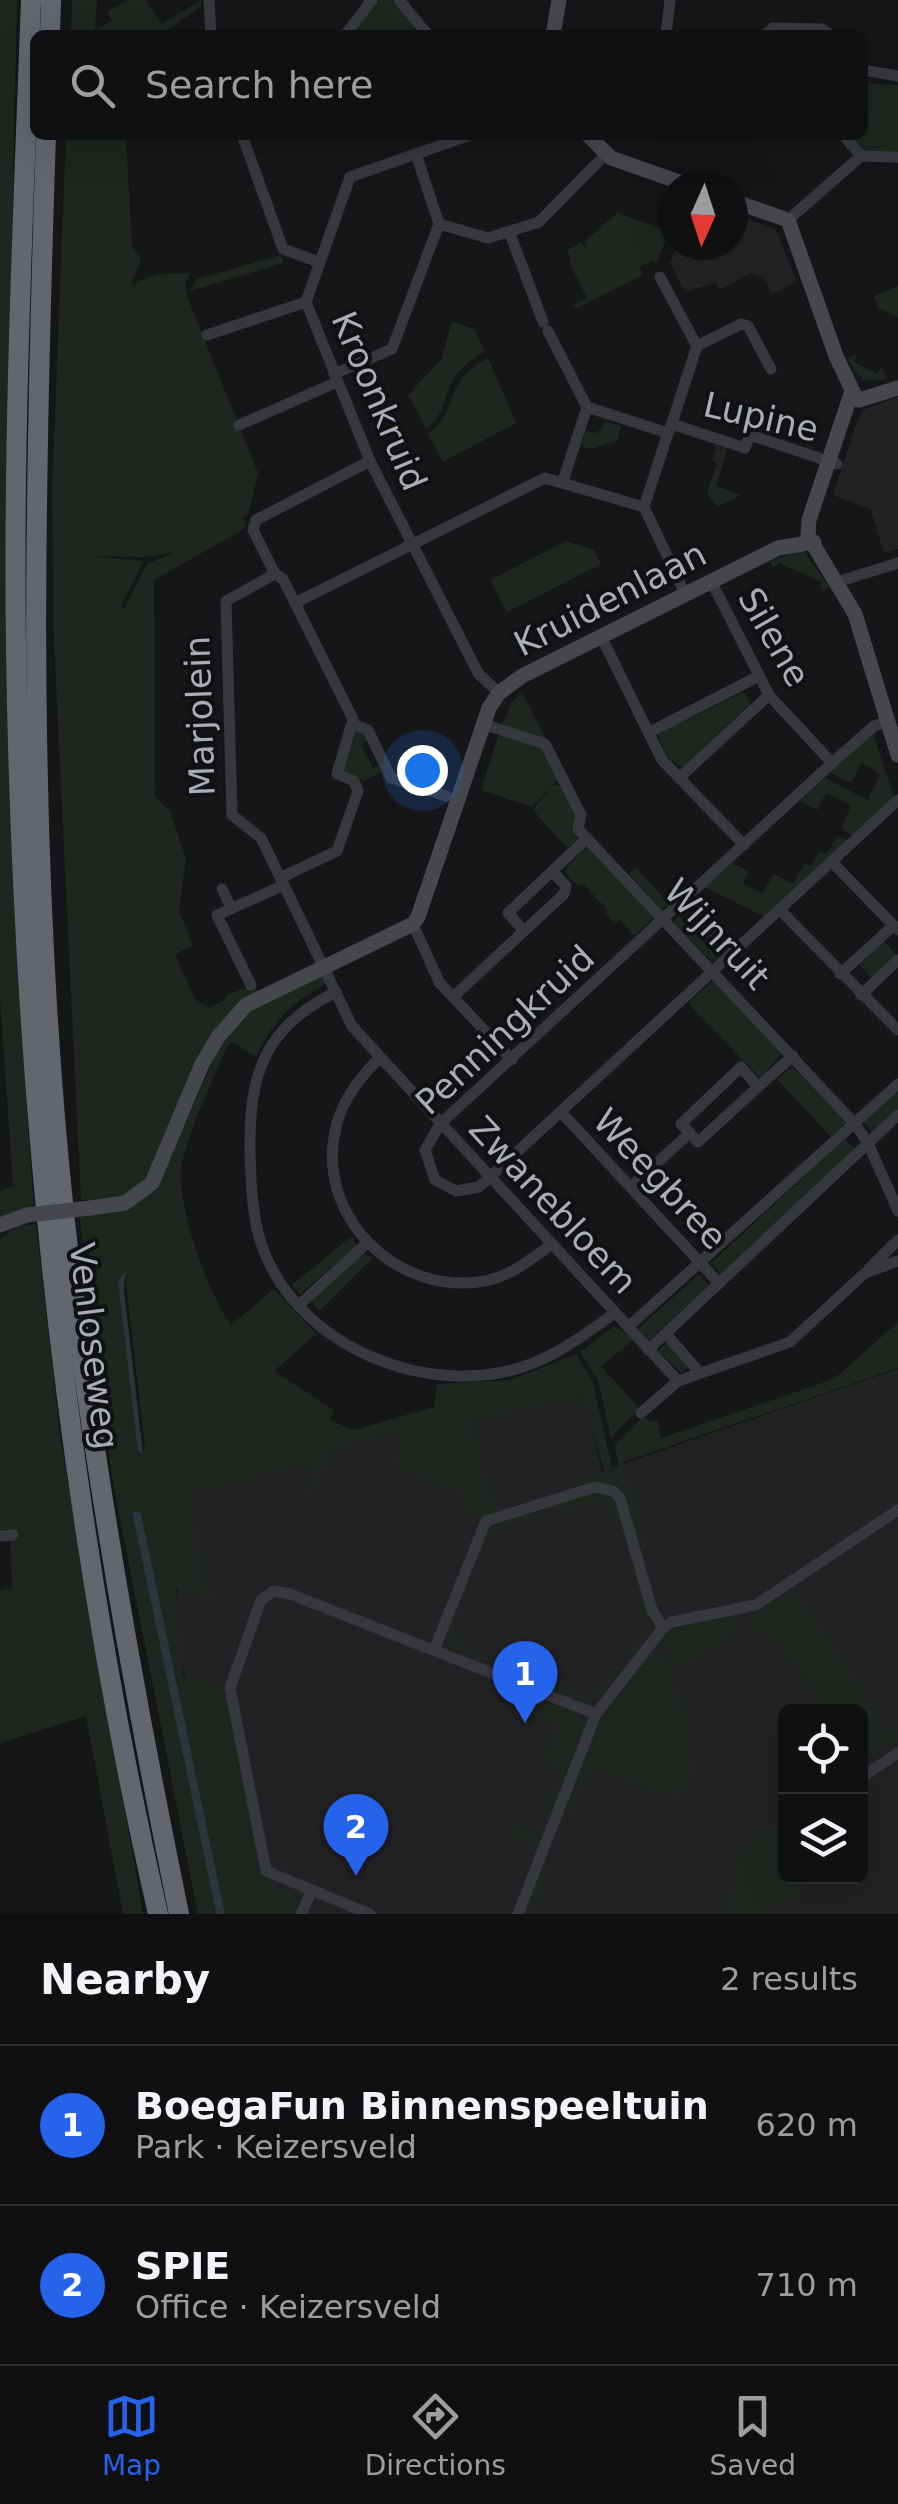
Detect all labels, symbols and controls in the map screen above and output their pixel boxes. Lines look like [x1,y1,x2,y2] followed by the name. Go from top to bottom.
[30,30,868,140] search box
[65,58,120,113] icon: search
[145,63,373,107] text: Search here
[658,170,748,260] north arrow
[323,306,435,496] street label: Kroonkruid
[700,384,822,450] street label: Lupine
[507,534,713,664] street label: Kruidenlaan
[730,581,818,693] street label: Silene
[177,635,223,797] street label: Marjolein
[397,745,448,796] your location
[656,871,778,997] street label: Wijnruit
[408,937,602,1123] street label: Penningkruid
[585,1101,735,1257] street label: Weegbree
[461,1108,645,1302] street label: Zwanebloem
[61,1240,127,1452] street label: Venloseweg
[492,1640,558,1723] pin: 1
[778,1704,868,1884] map controls
[778,1704,868,1794] button: locate
[324,1794,388,1876] pin: 2
[778,1794,868,1884] button: layers
[40,1955,210,2004] text: Nearby
[720,1960,858,1998] text: 2 results
[135,2084,709,2128] text: BoegaFun Binnenspeeltuin
[61,2106,84,2144] text: 1
[756,2106,858,2144] text: 620 m
[135,2128,417,2166] text: Park · Keizersveld
[135,2244,230,2288] text: SPIE
[61,2266,84,2304] text: 2
[756,2266,858,2304] text: 710 m
[135,2288,441,2326] text: Office · Keizersveld
[102,2389,161,2482] tab: Map
[365,2389,506,2482] tab: Directions
[710,2389,796,2482] tab: Saved

